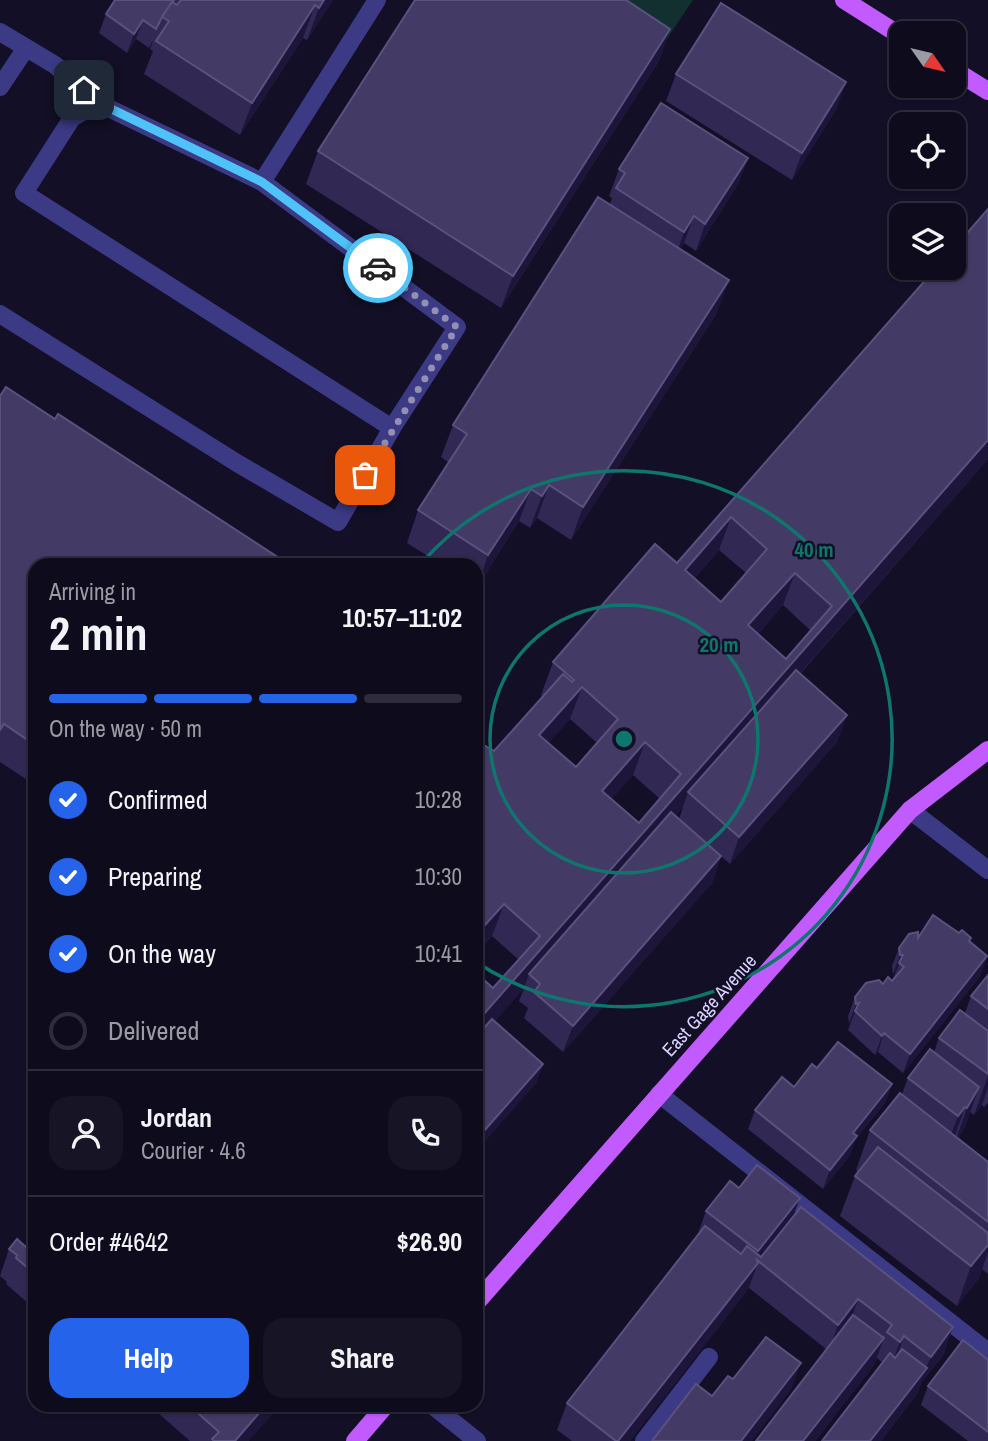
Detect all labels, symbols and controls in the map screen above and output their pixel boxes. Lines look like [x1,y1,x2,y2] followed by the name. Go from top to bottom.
[889,21,966,98] north arrow
[889,21,966,280] map controls
[54,60,114,120] pin
[65,71,103,109] icon: home
[889,112,966,189] button: locate
[889,203,966,280] button: layers
[343,233,413,303] courier
[359,249,397,287] icon: car
[335,445,395,505] pin
[346,456,384,494] icon: bag
[794,535,834,564] text: 40 m
[49,576,136,607] text: Arriving in
[342,600,462,635] text: 10:57–11:02
[49,602,148,664] text: 2 min
[699,630,739,659] text: 20 m
[49,713,202,744] text: On the way · 50 m
[612,727,636,751] centre of rings
[49,781,87,819] icon: check
[108,782,208,817] text: Confirmed
[415,784,462,815] text: 10:28
[49,858,87,896] icon: check
[108,859,202,894] text: Preparing
[415,861,462,892] text: 10:30
[49,935,87,973] icon: check
[108,936,216,971] text: On the way
[415,938,462,969] text: 10:41
[656,948,762,1062] street label: East Gage Avenue
[108,1013,199,1048] text: Delivered
[49,1096,123,1170] button: person
[388,1096,462,1170] button: phone
[141,1100,212,1135] text: Jordan
[141,1135,246,1166] text: Courier · 4.6
[49,1224,169,1259] text: Order #4642
[397,1224,462,1259] text: $26.90
[49,1318,249,1398] button: Help
[263,1318,462,1398] button: Share

